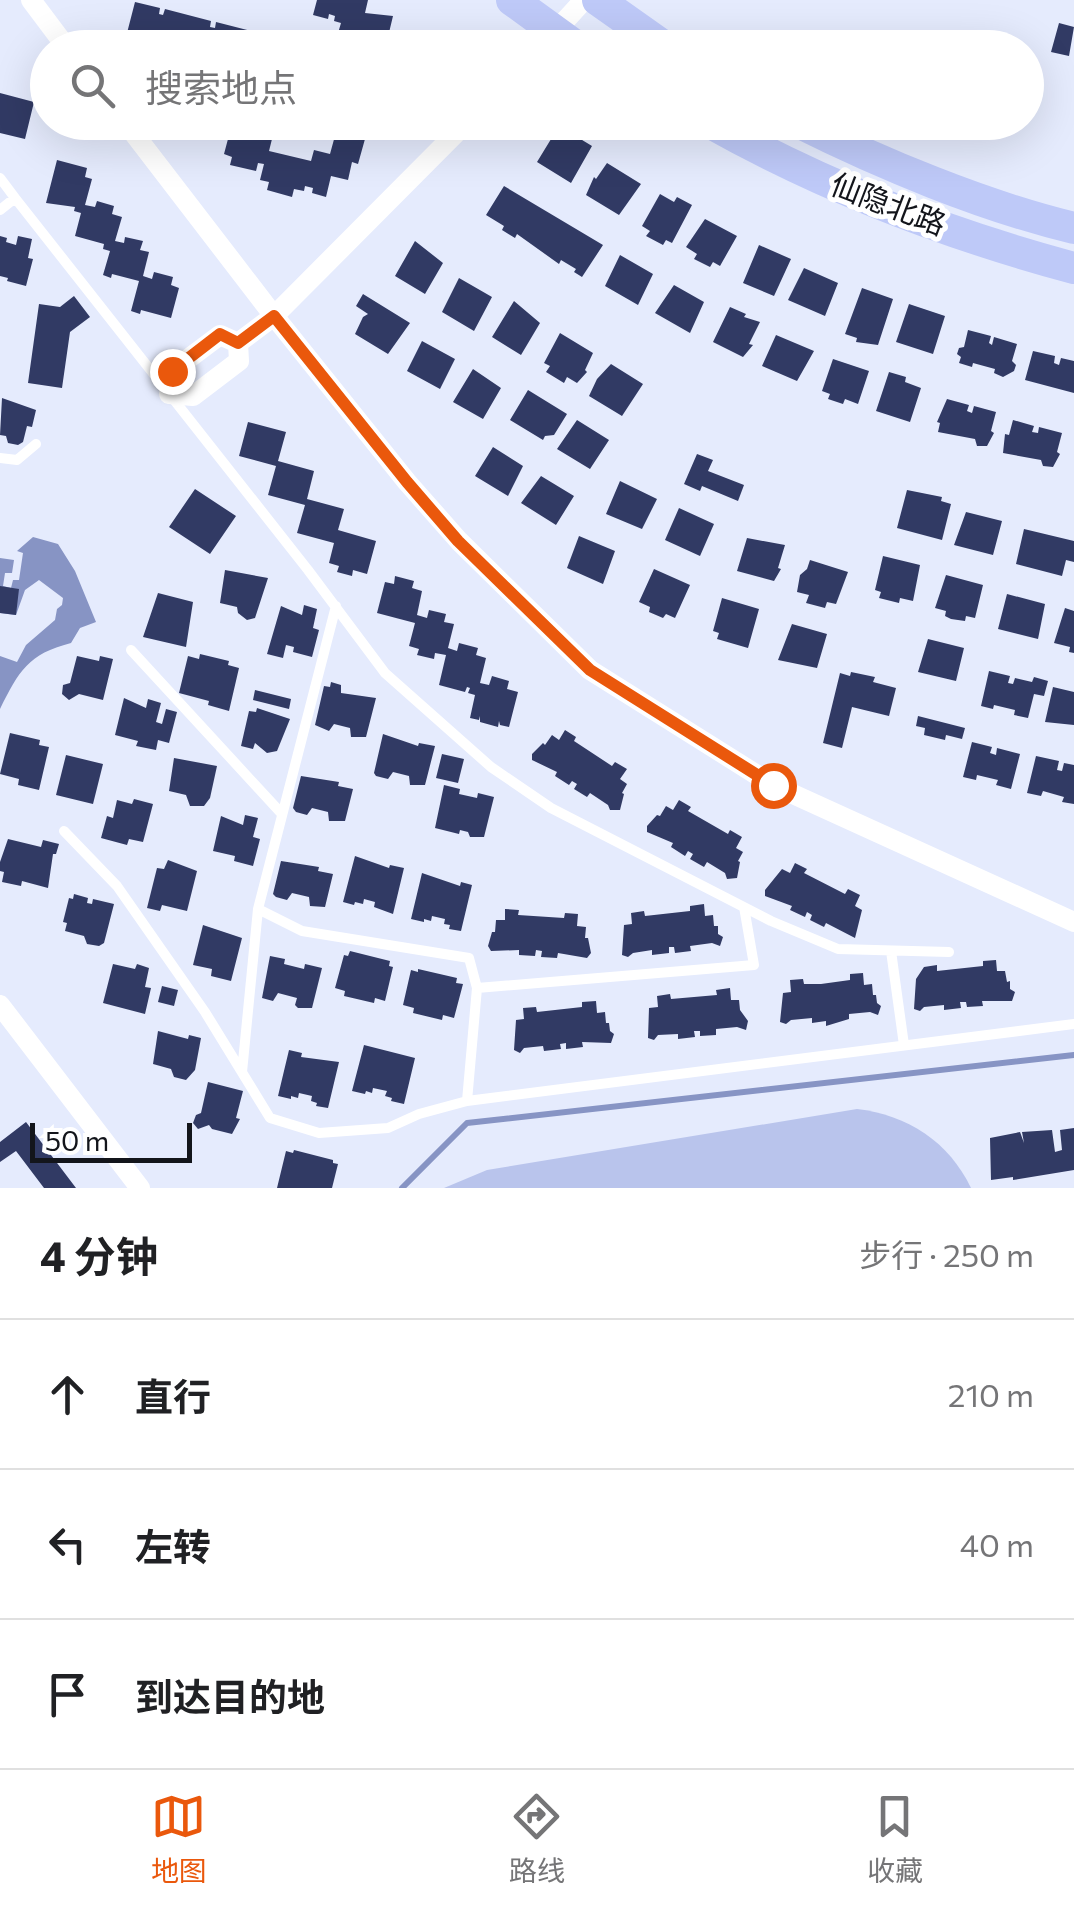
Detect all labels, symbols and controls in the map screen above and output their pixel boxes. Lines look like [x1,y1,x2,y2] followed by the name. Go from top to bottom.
[30,30,1044,140] search box
[65,58,120,113] icon: search
[145,63,297,110] text: 搜索地点
[826,164,952,241] street label: 仙隐北路
[150,349,196,395] route end
[751,763,797,809] route start
[30,1118,192,1162] scale bar
[45,1123,109,1157] text: 50 m
[40,1229,158,1281] text: 4 分钟
[859,1234,1034,1274] text: 步行 · 250 m
[40,1367,95,1422] icon: ahead
[135,1372,211,1419] text: 直行
[948,1374,1034,1414] text: 210 m
[40,1517,95,1572] icon: left
[135,1522,211,1569] text: 左转
[960,1524,1034,1564] text: 40 m
[40,1667,95,1722] icon: arrive
[135,1672,325,1719] text: 到达目的地
[151,1789,207,1889] tab: 地图
[509,1789,565,1889] tab: 路线
[867,1789,923,1889] tab: 收藏

